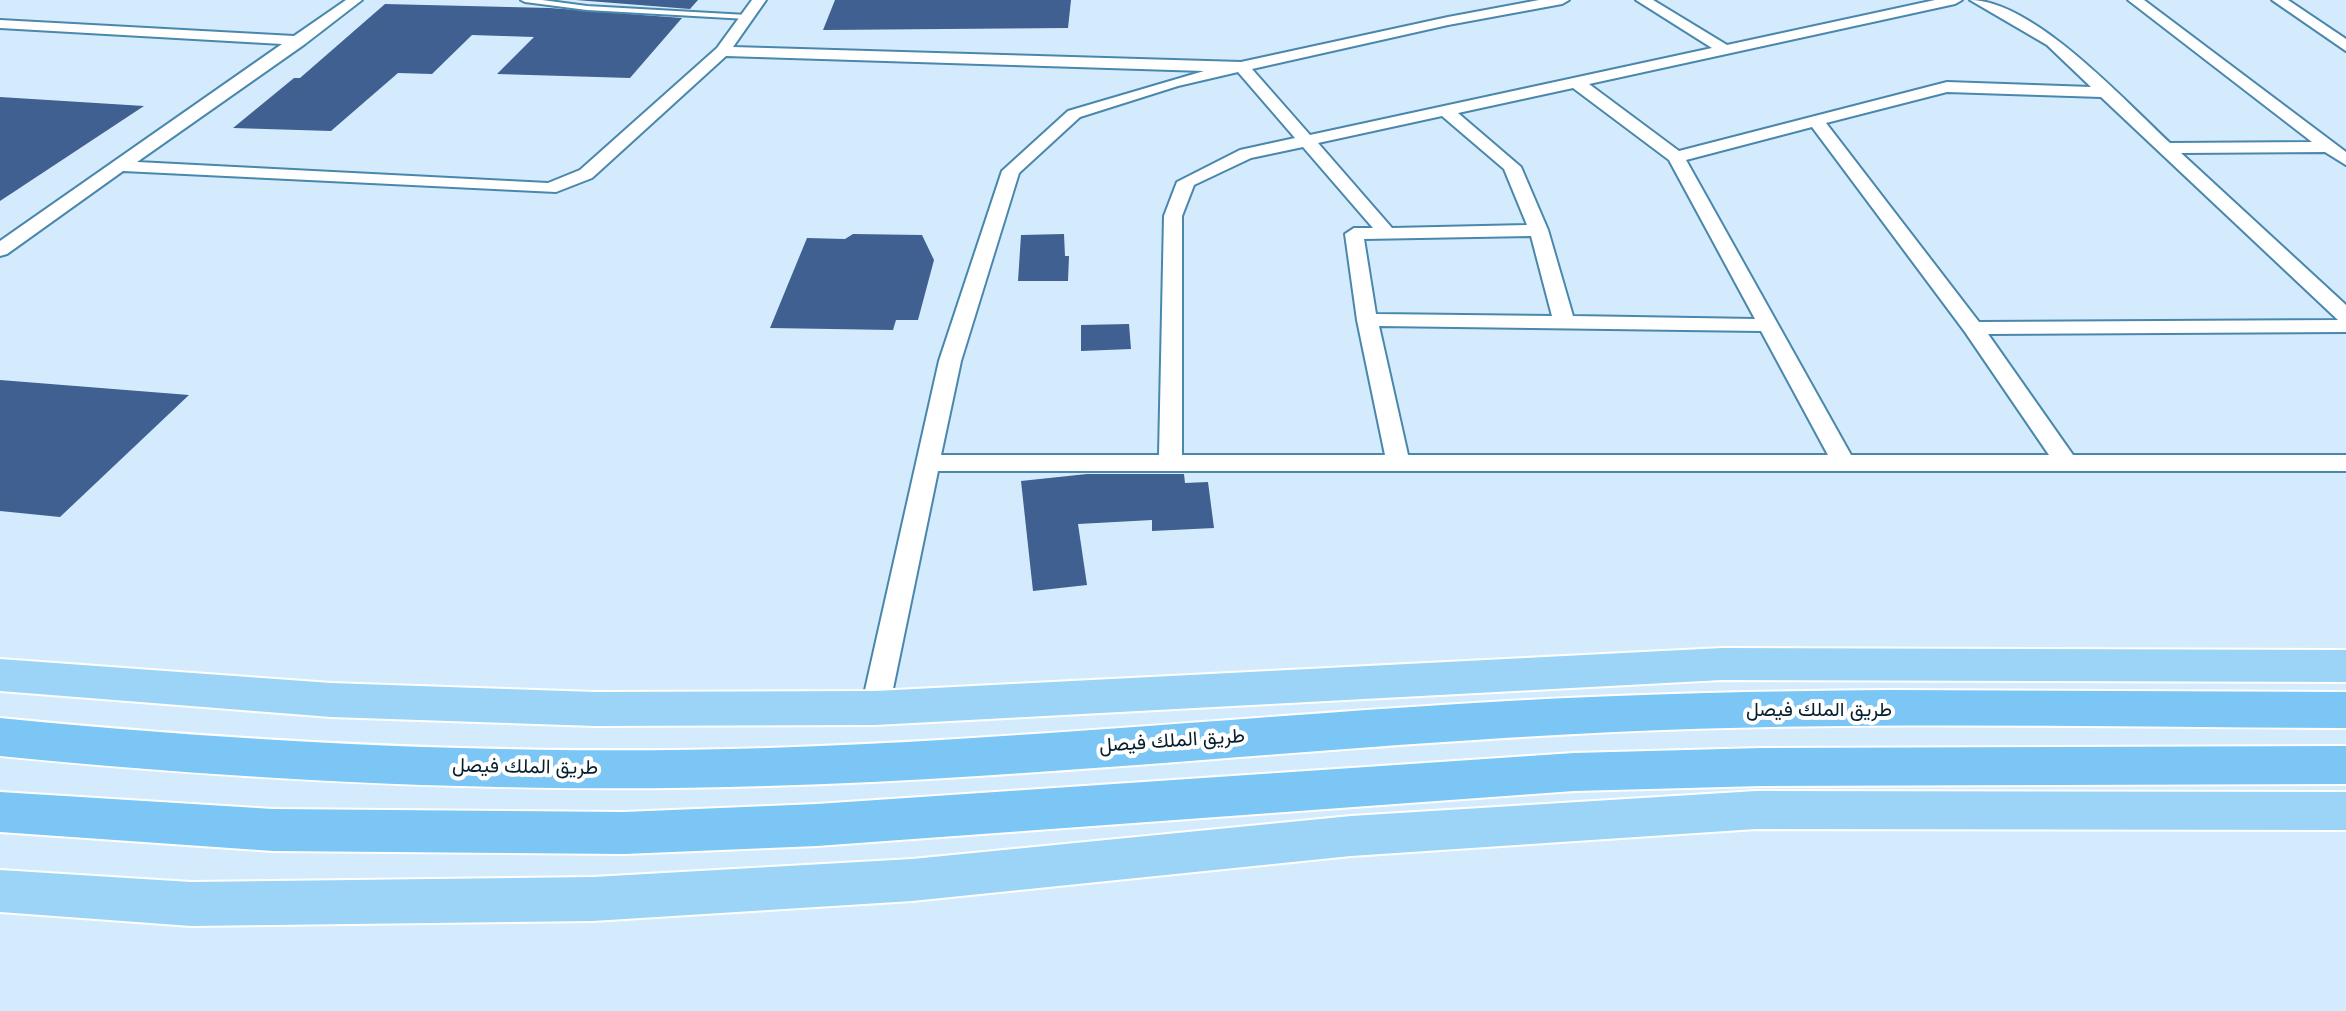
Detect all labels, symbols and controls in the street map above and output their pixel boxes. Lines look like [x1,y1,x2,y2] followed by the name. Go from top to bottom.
[1746,699,1892,723] street label: طريق الملك فيصل
[1098,725,1246,759] street label: طريق الملك فيصل
[452,755,598,781] street label: طريق الملك فيصل

